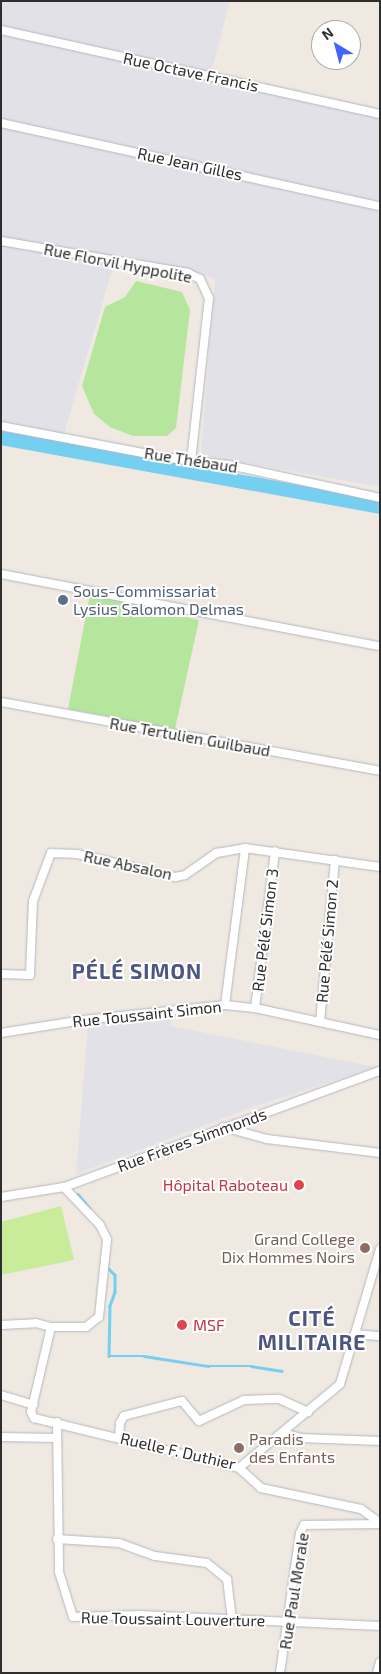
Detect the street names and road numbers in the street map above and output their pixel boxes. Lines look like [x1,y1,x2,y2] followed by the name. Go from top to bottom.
[122,48,260,96] street label: Rue Octave Francis
[136,143,244,185] street label: Rue Jean Gilles
[42,239,194,287] street label: Rue Florvil Hyppolite
[143,443,239,477] street label: Rue Thébaud
[108,713,272,761] street label: Rue Tertulien Guilbaud
[82,846,174,884] street label: Rue Absalon
[248,867,282,993] street label: Rue Pélé Simon 3
[312,878,342,1004] street label: Rue Pélé Simon 2
[71,997,223,1031] street label: Rue Toussaint Simon
[115,1104,269,1176] street label: Rue Frères Simmonds
[118,1428,238,1474] street label: Ruelle F. Duthier
[275,1531,313,1651] street label: Rue Paul Morale
[81,1608,265,1630] street label: Rue Toussaint Louverture

